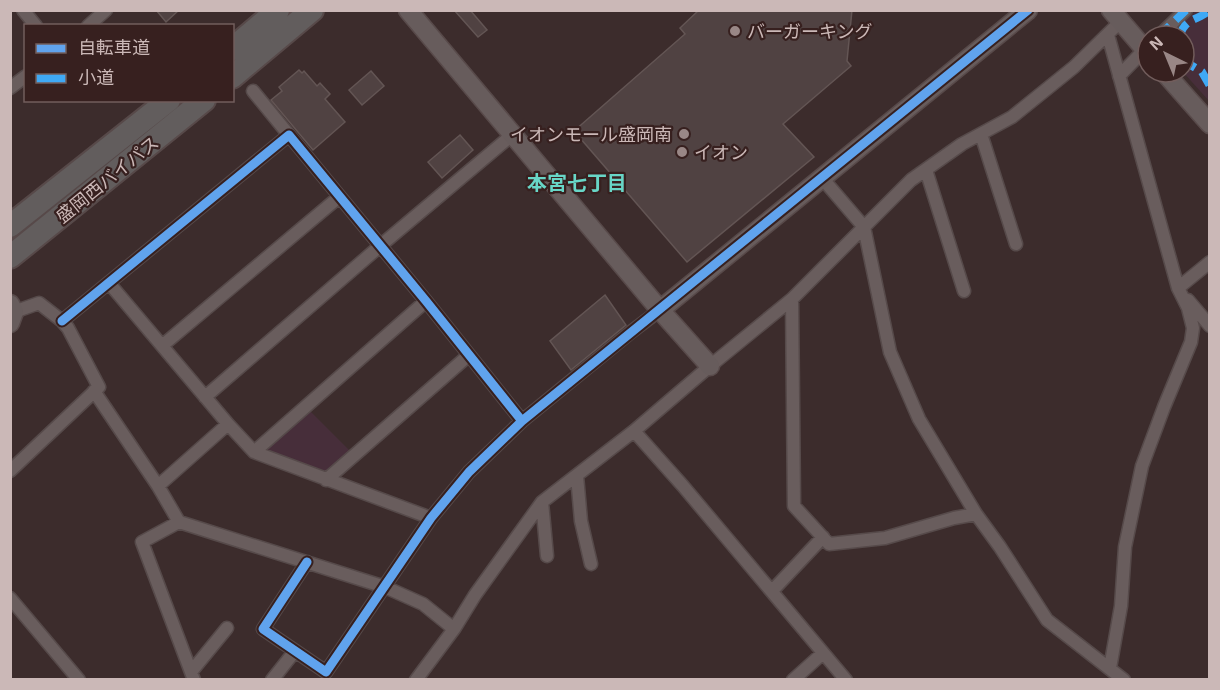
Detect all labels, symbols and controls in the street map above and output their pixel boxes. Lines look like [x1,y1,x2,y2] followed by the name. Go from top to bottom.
[747,20,872,42] place label: バーガーキング
[24,24,234,102] legend
[728,24,742,38] marker: バーガーキング
[1136,24,1196,84] north arrow
[1145,32,1166,54] text: N
[78,36,150,58] text: 自転車道
[78,66,114,88] text: 小道
[510,123,672,145] place label: イオンモール盛岡南
[677,127,691,141] marker: イオンモール盛岡南
[51,131,163,227] street label: 盛岡西バイパス
[694,141,748,163] place label: イオン
[675,145,689,159] marker: イオン
[527,170,627,194] district label: 本宮七丁目

